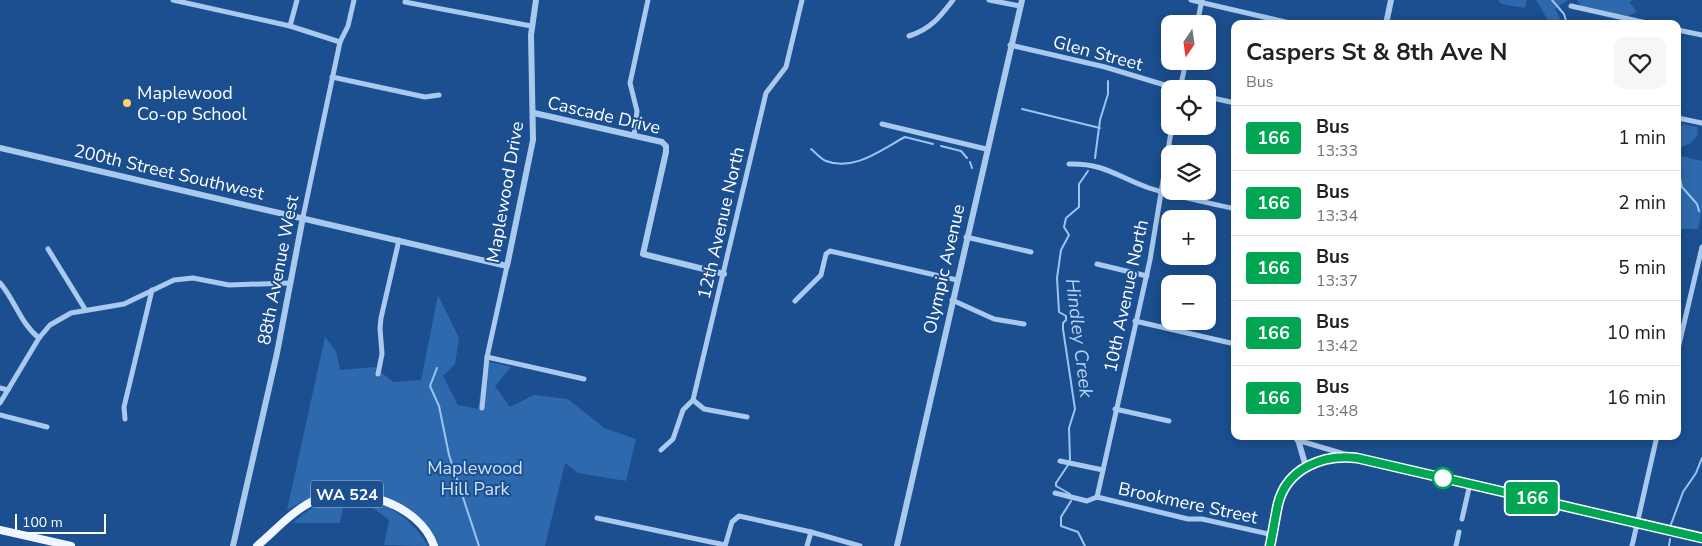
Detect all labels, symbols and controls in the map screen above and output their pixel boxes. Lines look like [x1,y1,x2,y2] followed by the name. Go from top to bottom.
[1161,15,1216,70] north arrow
[1161,15,1216,330] map controls
[1051,30,1146,77] street label: Glen Street
[1246,36,1507,68] text: Caspers St & 8th Ave N
[1614,37,1666,89] button: heart
[1246,71,1274,93] text: Bus
[1161,80,1216,135] button: locate
[137,81,247,126] place label: Maplewood Co-op School
[545,90,663,140] street label: Cascade Drive
[121,97,133,109] marker: Maplewood Co-op School
[1316,114,1349,140] text: Bus
[481,120,529,264] street label: Maplewood Drive
[1618,125,1666,151] text: 1 min
[1257,126,1290,150] text: 166
[72,138,267,206] street label: 200th Street Southwest
[1316,140,1358,162] text: 13:33
[692,145,750,301] street label: 12th Avenue North
[1161,145,1216,200] button: layers
[1316,179,1349,205] text: Bus
[1618,190,1666,216] text: 2 min
[1257,191,1290,215] text: 166
[252,193,304,347] street label: 88th Avenue West
[917,202,971,336] street label: Olympic Avenue
[1316,205,1358,227] text: 13:34
[1161,210,1216,265] button: +
[1098,217,1154,375] street label: 10th Avenue North
[1316,244,1349,270] text: Bus
[1618,255,1666,281] text: 5 min
[1257,256,1290,280] text: 166
[1316,270,1358,292] text: 13:37
[1161,275,1216,330] button: −
[1059,277,1099,400] water label: Hindley Creek
[1316,309,1349,335] text: Bus
[1607,320,1666,346] text: 10 min
[1257,321,1290,345] text: 166
[1316,335,1358,357] text: 13:42
[1316,374,1349,400] text: Bus
[1607,385,1666,411] text: 16 min
[1257,386,1290,410] text: 166
[1316,400,1358,422] text: 13:48
[427,456,523,501] park label: Maplewood Hill Park
[1432,467,1454,489] unlabelled marker
[1116,476,1261,530] street label: Brookmere Street
[311,480,383,508] road number: WA 524
[1503,482,1561,514] line badge: 166
[1516,486,1548,510] text: 166
[15,511,106,534] scale bar
[22,513,63,532] text: 100 m

